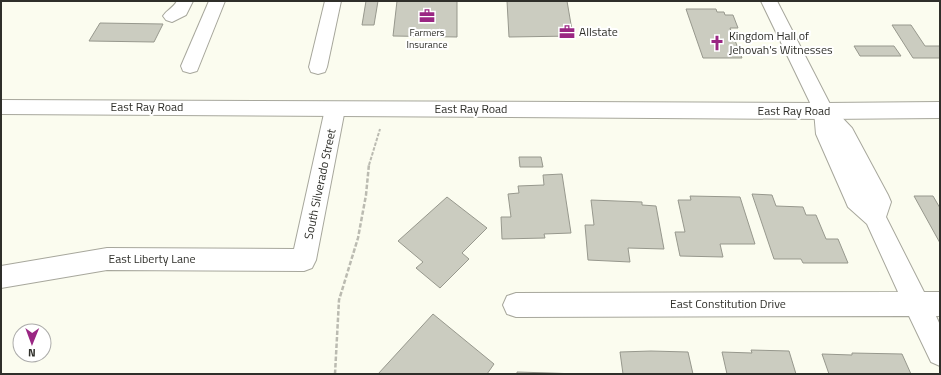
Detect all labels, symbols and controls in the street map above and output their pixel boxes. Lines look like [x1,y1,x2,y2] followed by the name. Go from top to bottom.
[418,7,436,25] office icon: Farmers Insurance
[579,22,618,41] place label: Allstate
[558,23,576,41] office icon: Allstate
[407,25,447,52] place label: Farmers Insurance
[729,26,833,59] place label: Kingdom Hall of Jehovah's Witnesses
[708,34,726,52] church icon: Kingdom Hall of Jehovah's Witnesses
[111,97,183,116] street label: East Ray Road
[435,99,507,118] street label: East Ray Road
[758,101,830,120] street label: East Ray Road
[299,126,341,241] street label: South Silverado Street
[109,249,195,268] street label: East Liberty Lane
[670,294,786,313] street label: East Constitution Drive
[12,323,52,363] north arrow
[28,345,36,361] text: N

